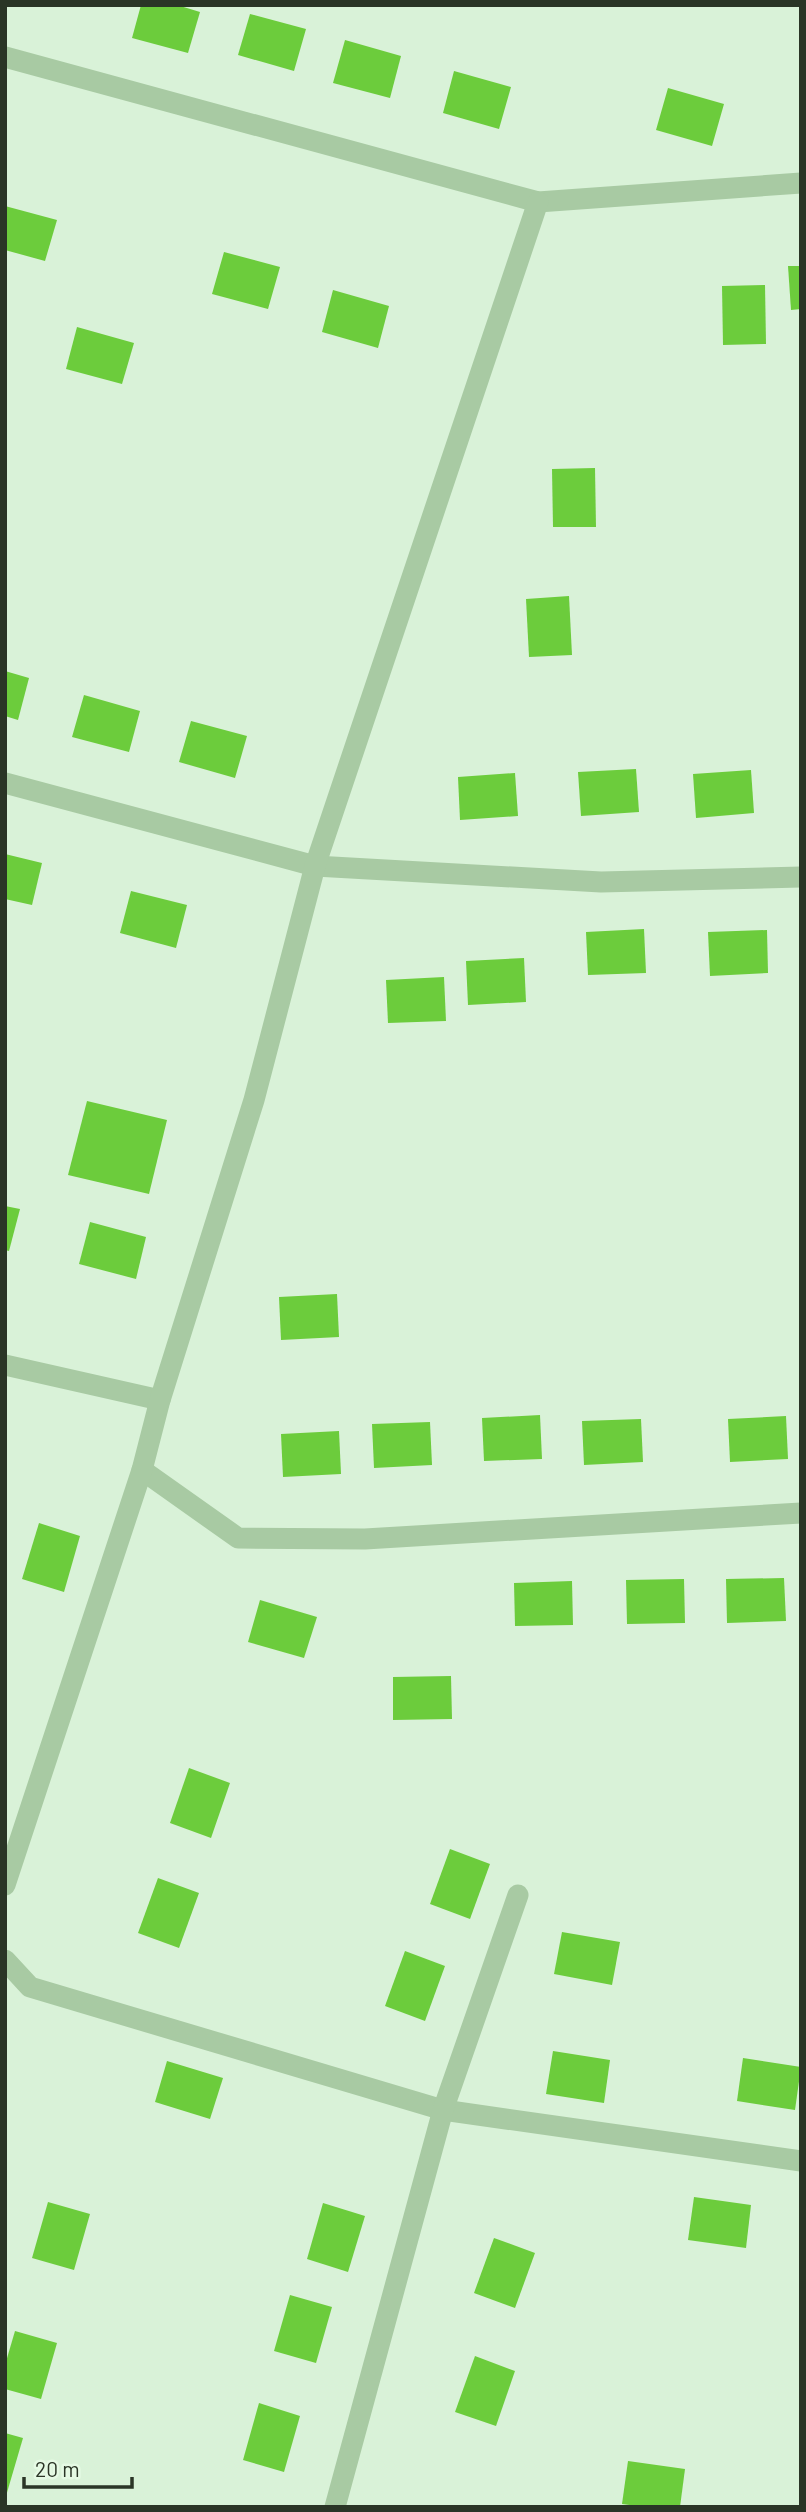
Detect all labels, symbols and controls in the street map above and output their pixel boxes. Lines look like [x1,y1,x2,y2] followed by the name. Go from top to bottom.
[24,2446,133,2490] scale bar
[35,2456,80,2481] text: 20 m

